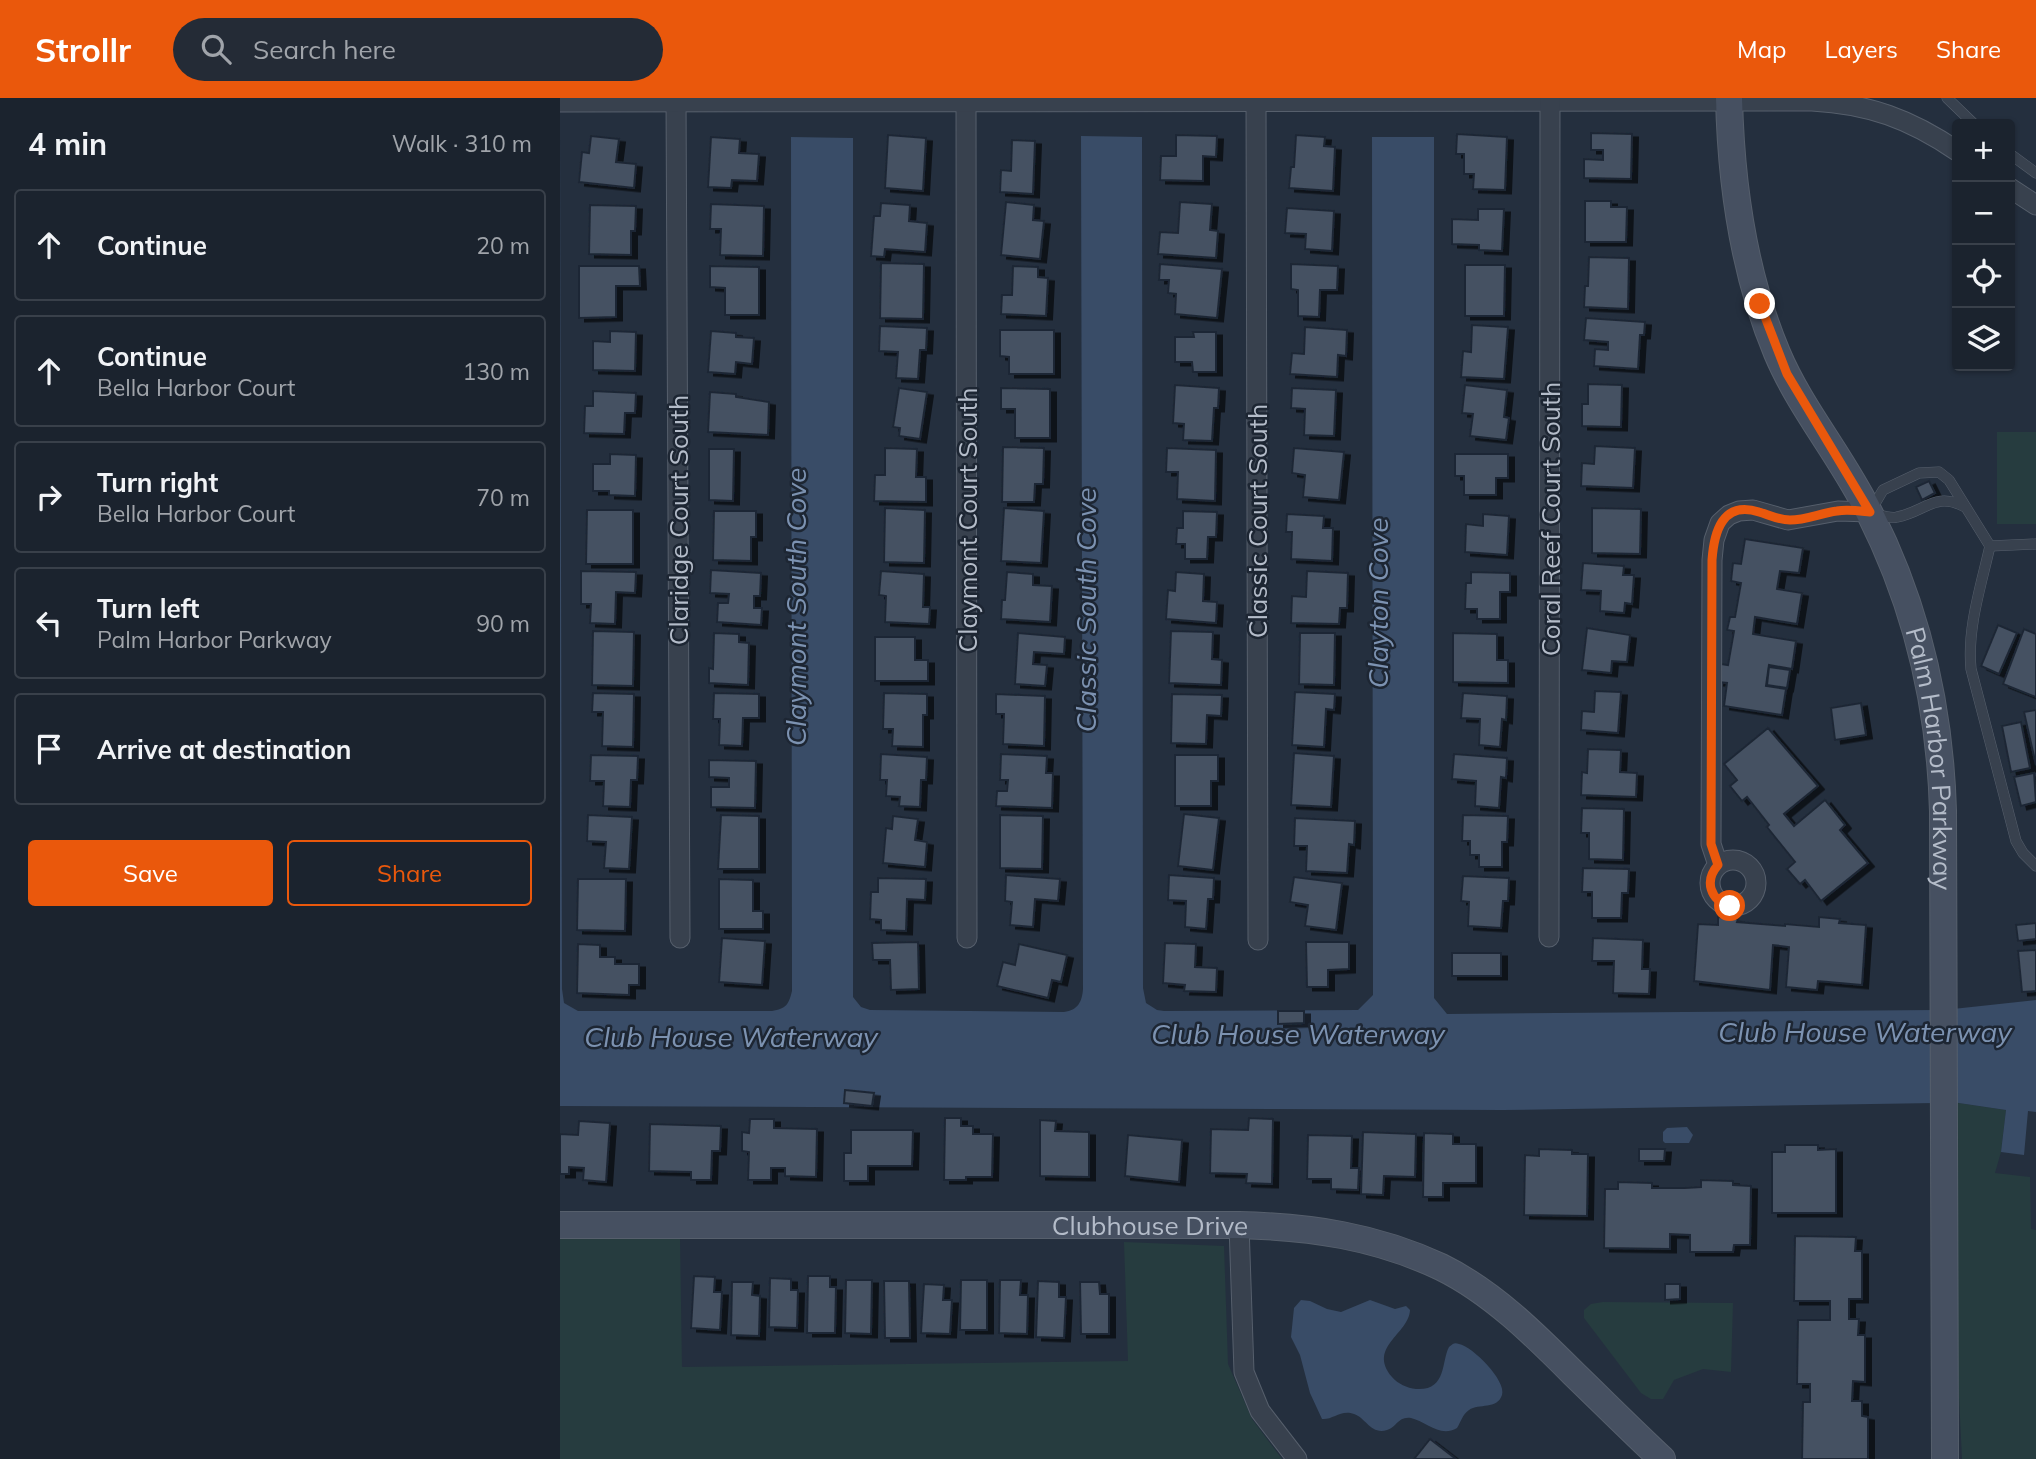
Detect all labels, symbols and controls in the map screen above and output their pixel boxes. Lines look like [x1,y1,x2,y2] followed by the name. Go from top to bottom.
[173,18,663,81] search box
[35,29,131,70] text: Strollr
[197,30,235,68] icon: search
[253,33,396,66] text: Search here
[1737,34,1786,64] text: Map
[1824,34,1898,64] text: Layers
[1936,34,2001,64] text: Share
[1952,119,2015,371] map controls
[1952,119,2015,182] button: +
[28,125,107,163] text: 4 min
[392,129,532,158] text: Walk · 310 m
[1952,182,2015,245] button: −
[30,226,68,264] icon: ahead
[97,229,207,262] text: Continue
[476,231,530,260] text: 20 m
[1952,245,2015,308] button: locate
[1744,288,1775,319] route end
[1952,308,2015,371] button: layers
[97,340,207,373] text: Continue
[30,352,68,390] icon: ahead
[462,357,530,386] text: 130 m
[97,373,295,402] text: Bella Harbor Court
[1534,382,1567,656] street label: Coral Reef Court South
[951,387,984,653] street label: Claymont Court South
[662,395,695,645] street label: Claridge Court South
[1241,404,1274,638] street label: Classic Court South
[97,466,218,499] text: Turn right
[778,468,813,746] water label: Claymont South Cove
[30,478,68,516] icon: right
[476,483,530,512] text: 70 m
[1068,487,1103,733] water label: Classic South Cove
[97,499,295,528] text: Bella Harbor Court
[1360,518,1395,688] water label: Clayton Cove
[97,592,199,625] text: Turn left
[30,604,68,642] icon: left
[476,609,530,638] text: 90 m
[1899,623,1960,891] street label: Palm Harbor Parkway
[97,625,332,654] text: Palm Harbor Parkway
[30,730,68,768] icon: arrive
[97,733,352,766] text: Arrive at destination
[28,840,273,906] button: Save
[287,840,532,906] button: Share
[1714,890,1745,921] route start
[1718,1014,2013,1049] water label: Club House Waterway
[1151,1016,1446,1051] water label: Club House Waterway
[584,1019,879,1054] water label: Club House Waterway
[1052,1208,1249,1242] street label: Clubhouse Drive

